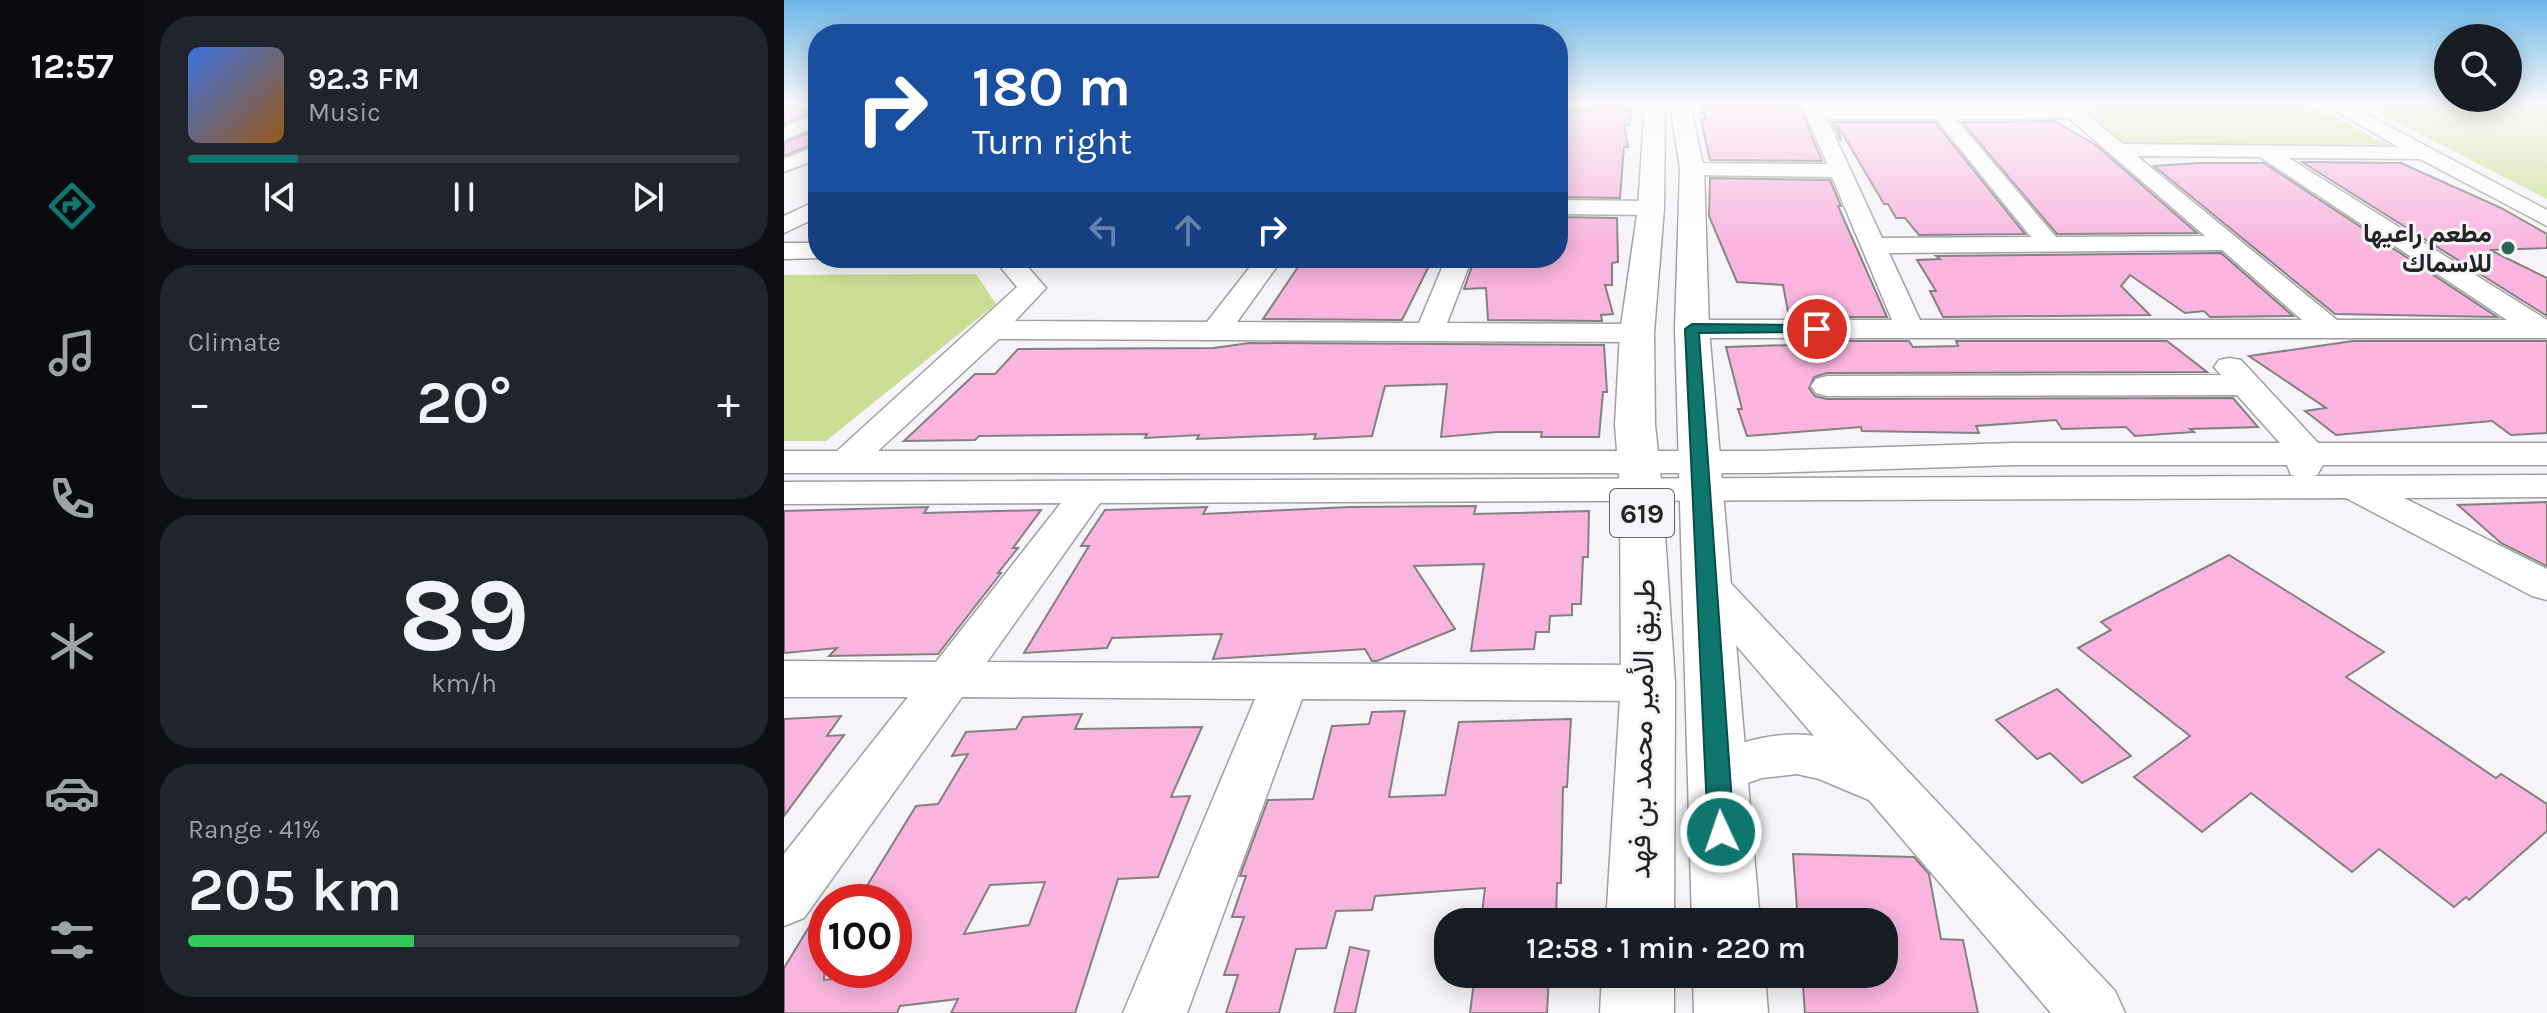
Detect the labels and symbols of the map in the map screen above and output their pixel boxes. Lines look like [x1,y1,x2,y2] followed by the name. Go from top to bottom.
[2363,218,2492,279] place label: مطعم راعيها للاسماك
[2499,239,2517,257] marker: مطعم راعيها للاسماك
[1783,295,1851,363] pin
[1610,489,1674,537] road number: 619
[1621,579,1663,879] street label: طريق الأمير محمد بن فهد
[1679,790,1763,874] position arrow
[808,884,912,988] speed limit sign: 100

